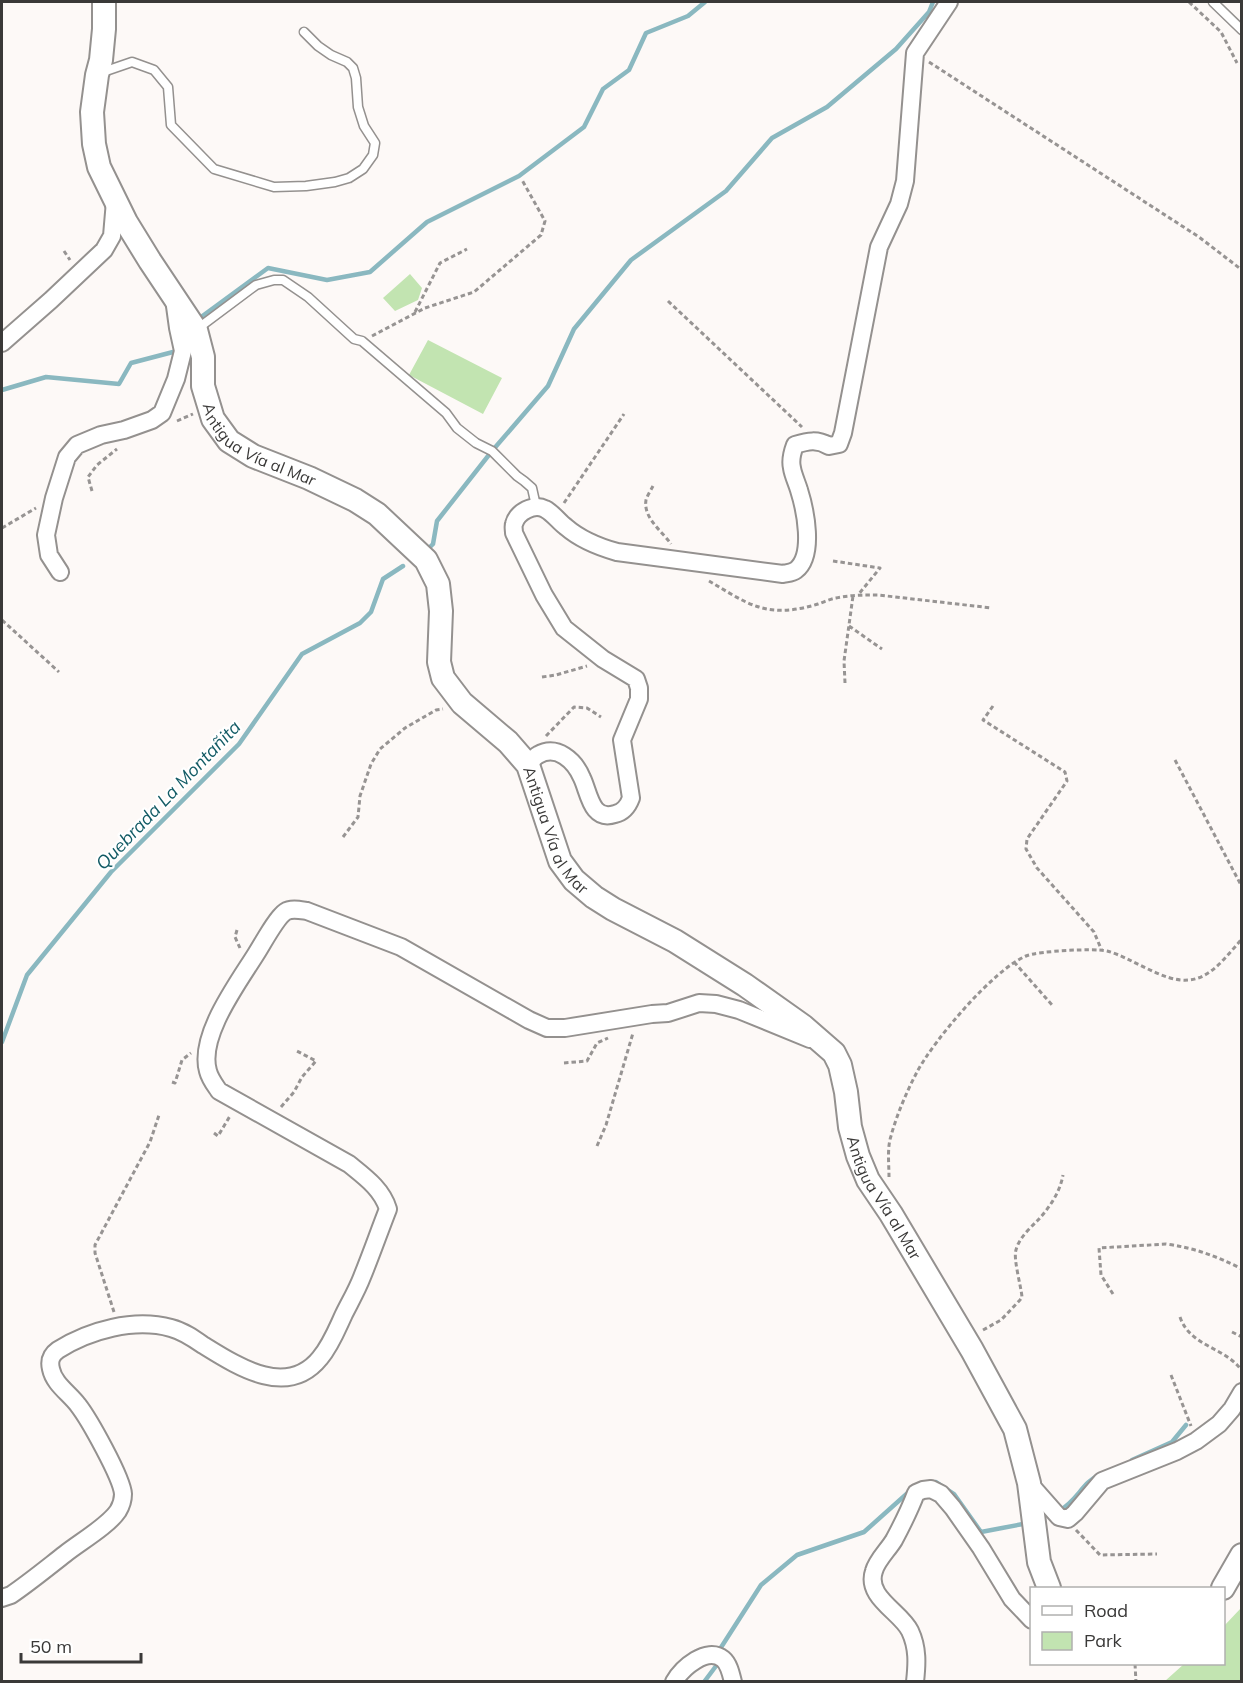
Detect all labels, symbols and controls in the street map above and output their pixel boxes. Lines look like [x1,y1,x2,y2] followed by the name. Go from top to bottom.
[199,400,320,490] street label: Antigua Vía al Mar
[91,715,246,875] water label: Quebrada La Montañita
[519,764,593,898] street label: Antigua Vía al Mar
[843,1134,926,1263] street label: Antigua Vía al Mar
[1030,1587,1225,1665] legend
[1084,1599,1128,1622] text: Road
[21,1626,141,1664] scale bar
[1084,1629,1123,1652] text: Park
[30,1635,72,1658] text: 50 m

